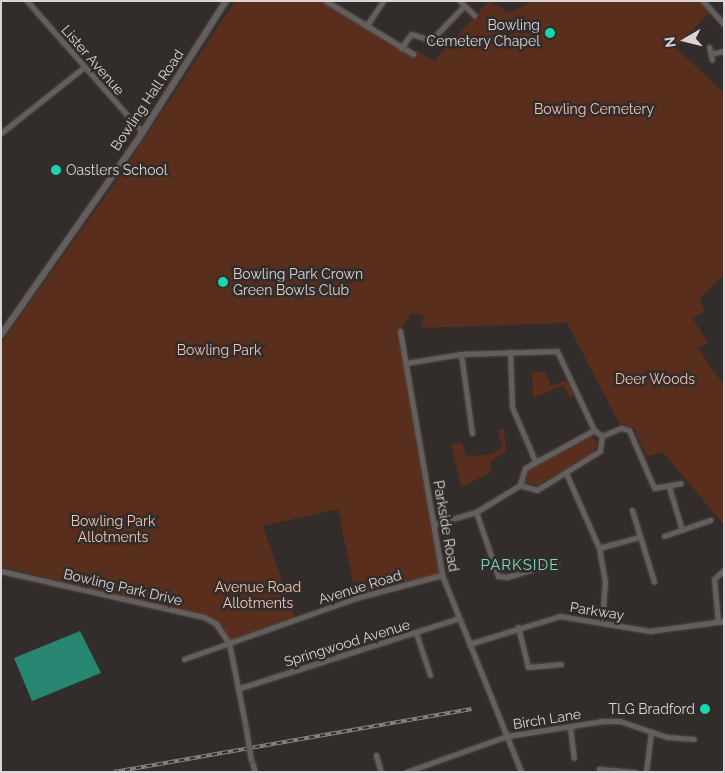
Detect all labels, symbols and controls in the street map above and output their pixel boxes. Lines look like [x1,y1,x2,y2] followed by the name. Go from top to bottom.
[660,15,710,65] north arrow
[426,17,540,49] place label: Bowling Cemetery Chapel
[58,21,128,99] street label: Lister Avenue
[544,27,556,39] marker: Bowling Cemetery Chapel
[661,36,679,48] text: N
[107,46,187,154] street label: Bowling Hall Road
[534,101,654,117] park label: Bowling Cemetery
[66,162,168,178] place label: Oastlers School
[50,164,62,176] marker: Oastlers School
[233,266,363,298] place label: Bowling Park Crown Green Bowls Club
[217,276,229,288] marker: Bowling Park Crown Green Bowls Club
[177,342,261,358] park label: Bowling Park
[615,371,695,387] park label: Deer Woods
[430,479,462,573] street label: Parkside Road
[71,513,155,546] park label: Bowling Park Allotments
[480,557,560,575] district label: PARKSIDE
[62,565,184,609] street label: Bowling Park Drive
[316,566,404,608] street label: Avenue Road
[215,579,301,612] park label: Avenue Road Allotments
[569,598,625,624] street label: Parkway
[282,616,412,670] street label: Springwood Avenue
[608,701,695,717] place label: TLG Bradford
[699,703,711,715] marker: TLG Bradford
[512,705,582,733] street label: Birch Lane

